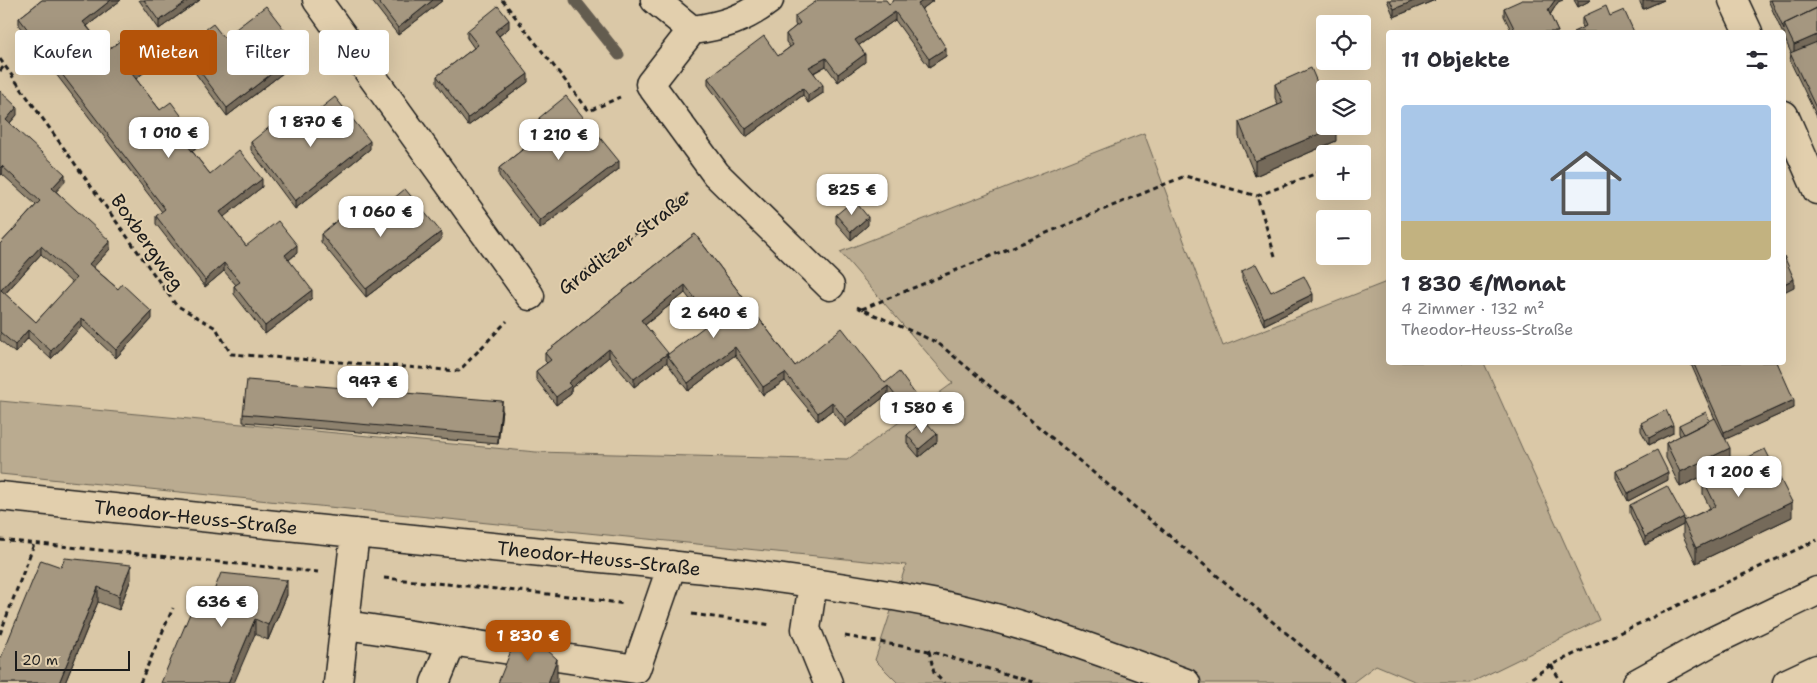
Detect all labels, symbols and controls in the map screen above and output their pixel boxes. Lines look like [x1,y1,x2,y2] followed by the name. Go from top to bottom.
[1316,15,1371,265] map controls
[1316,15,1371,70] button: locate
[15,30,110,75] chip: Kaufen
[120,30,217,75] chip: Mieten
[227,30,309,75] chip: Filter
[319,30,389,75] chip: Neu
[1401,46,1510,74] text: 11 Objekte
[1743,46,1771,74] icon: filters
[1316,80,1371,135] button: layers
[265,106,357,148] pin: 1 870 €
[280,111,342,132] text: 1 870 €
[123,116,215,159] pin: 1 010 €
[513,119,605,161] pin: 1 210 €
[140,122,198,143] text: 1 010 €
[530,124,588,145] text: 1 210 €
[1541,138,1631,228] icon: home
[1316,145,1371,200] button: +
[817,174,887,216] pin: 825 €
[828,179,876,200] text: 825 €
[553,186,694,301] street label: Graditzer Straße
[105,189,190,295] street label: Boxbergweg
[335,196,427,238] pin: 1 060 €
[350,201,412,222] text: 1 060 €
[1316,210,1371,265] button: −
[1401,270,1566,298] text: 1 830 €/Monat
[668,296,760,339] pin: 2 640 €
[1401,298,1545,319] text: 4 Zimmer · 132 m²
[681,302,747,323] text: 2 640 €
[1401,319,1573,340] text: Theodor-Heuss-Straße
[338,366,408,408] pin: 947 €
[348,371,398,392] text: 947 €
[876,392,968,434] pin: 1 580 €
[891,397,953,418] text: 1 580 €
[1693,456,1785,498] pin: 1 200 €
[1708,461,1770,482] text: 1 200 €
[93,494,299,541] street label: Theodor-Heuss-Straße
[496,535,702,582] street label: Theodor-Heuss-Straße
[187,586,257,628] pin: 636 €
[197,591,247,612] text: 636 €
[482,620,574,662] pin: 1 830 €
[497,625,559,646] text: 1 830 €
[15,648,130,671] scale bar
[22,651,58,669] text: 20 m

